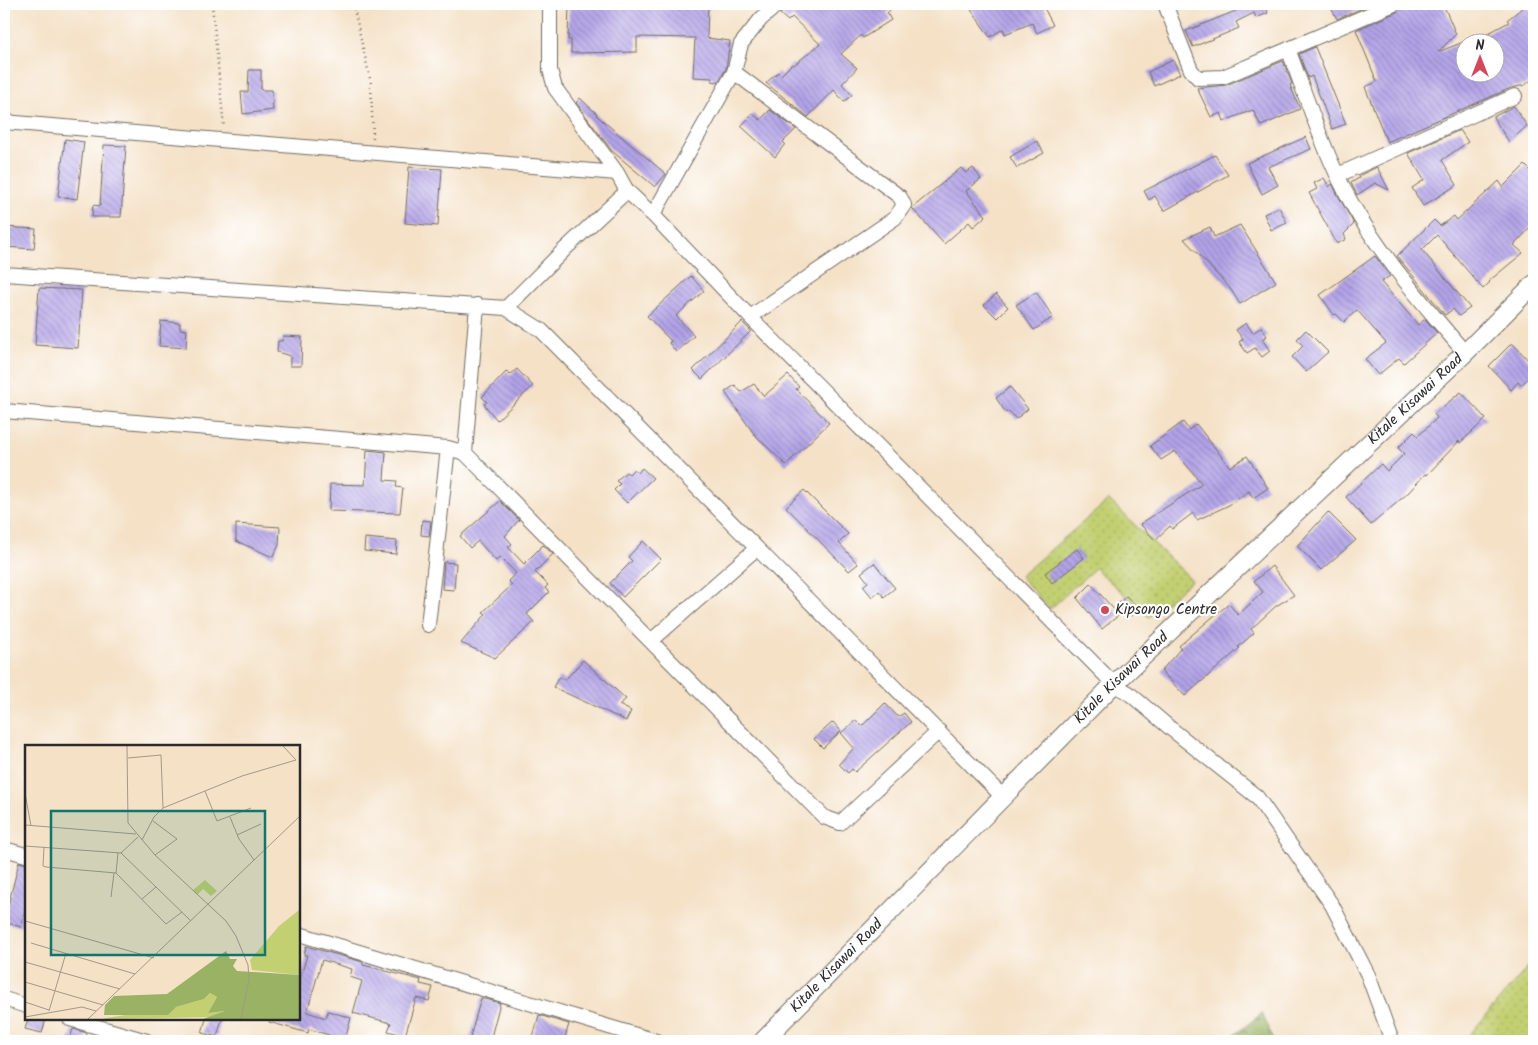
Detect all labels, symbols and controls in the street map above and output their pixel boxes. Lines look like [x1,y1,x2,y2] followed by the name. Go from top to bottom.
[1456,32,1506,82] north arrow
[1476,35,1485,57] text: N
[1362,348,1469,451] street label: Kitale Kisawai Road
[1115,598,1217,622] place label: Kipsongo Centre
[1099,604,1111,616] marker: Kipsongo Centre
[1068,626,1175,730] street label: Kitale Kisawai Road
[25,745,300,1020] inset map
[784,913,889,1019] street label: Kitale Kisawai Road

